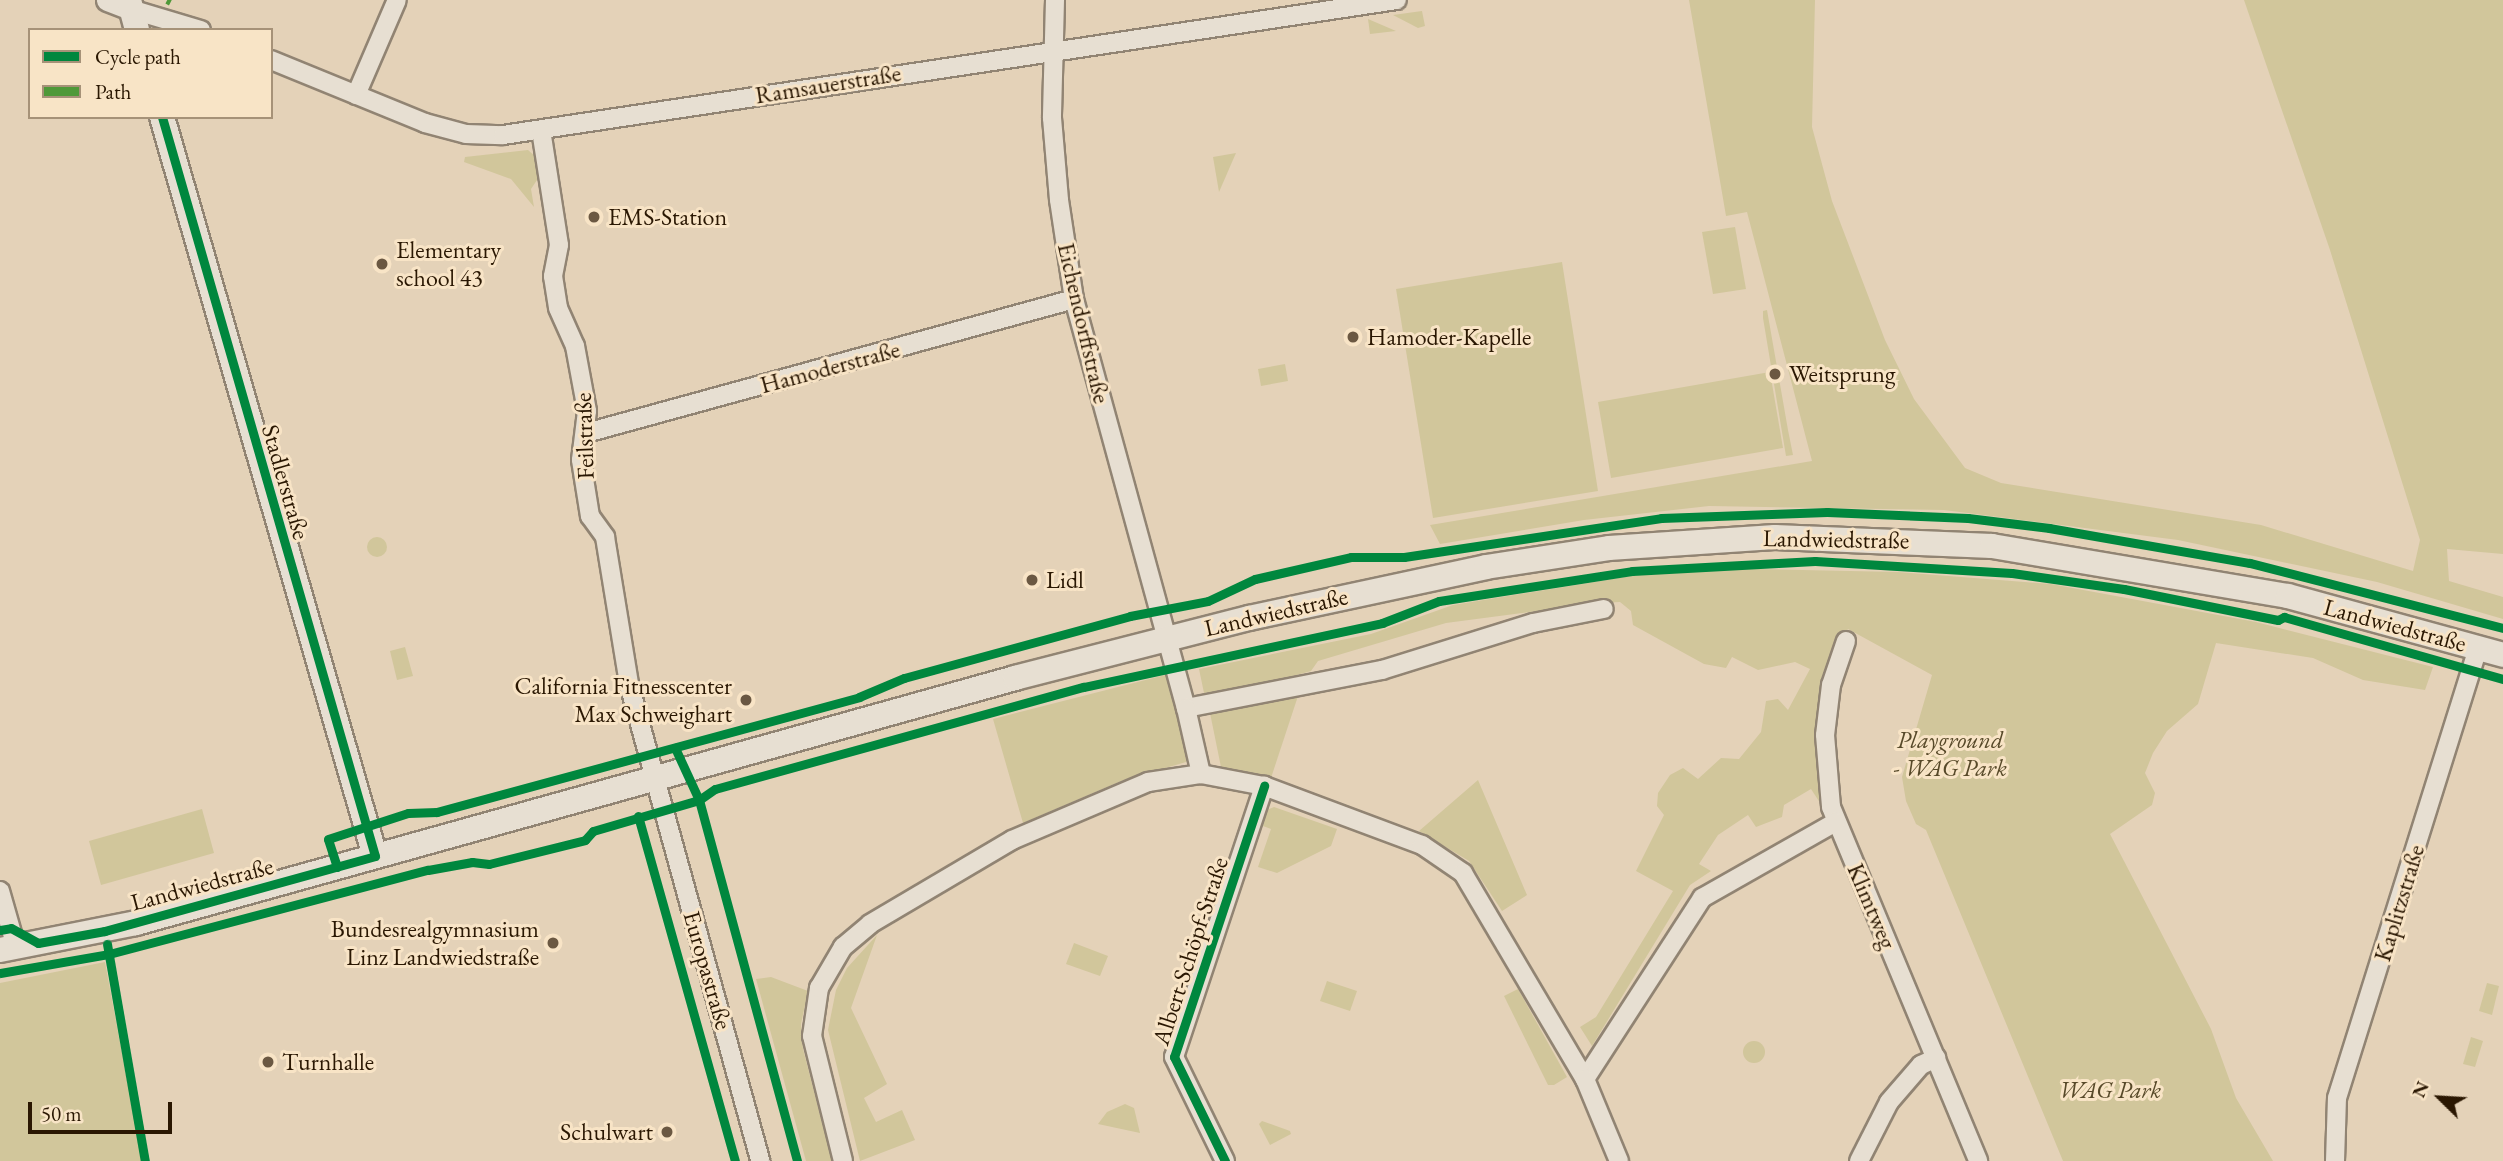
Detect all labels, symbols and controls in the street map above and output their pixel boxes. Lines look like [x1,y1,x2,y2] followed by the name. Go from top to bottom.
[28,28,273,119] legend
[95,43,181,70] text: Cycle path
[753,58,903,110] street label: Ramsauerstraße
[95,78,131,105] text: Path
[608,203,727,231] place label: EMS-Station
[586,209,602,225] marker: EMS-Station
[396,236,501,292] place label: Elementary school 43
[1052,240,1116,406] street label: Eichendorffstraße
[374,256,390,272] marker: Elementary school 43
[1367,323,1531,351] place label: Hamoder-Kapelle
[1345,329,1361,345] marker: Hamoder-Kapelle
[757,335,903,399] street label: Hamoderstraße
[1789,360,1895,388] place label: Weitsprung
[1767,366,1783,382] marker: Weitsprung
[568,392,600,480] street label: Feilstraße
[256,421,316,543] street label: Stadlerstraße
[1763,523,1909,555] street label: Landwiedstraße
[1046,566,1084,594] place label: Lidl
[1024,572,1040,588] marker: Lidl
[1201,582,1351,642] street label: Landwiedstraße
[2321,592,2469,658] street label: Landwiedstraße
[514,672,732,728] place label: California Fitnesscenter Max Schweighart
[738,692,754,708] marker: California Fitnesscenter Max Schweighart
[1893,726,2007,782] park label: Playground - WAG Park
[2368,841,2430,965] street label: Kaplitzstraße
[128,851,276,917] street label: Landwiedstraße
[1146,853,1234,1049] street label: Albert-Schöpf-Straße
[1841,859,1903,953] street label: Klimtweg
[677,907,739,1033] street label: Europastraße
[331,915,539,971] place label: Bundesrealgymnasium Linz Landwiedstraße
[545,935,561,951] marker: Bundesrealgymnasium Linz Landwiedstraße
[282,1048,374,1076] place label: Turnhalle
[260,1054,276,1070] marker: Turnhalle
[2405,1063,2475,1133] north arrow
[2059,1076,2161,1104] park label: WAG Park
[2406,1077,2435,1101] text: N
[32,1088,175,1132] scale bar
[41,1100,82,1127] text: 50 m
[560,1118,653,1146] place label: Schulwart
[659,1124,675,1140] marker: Schulwart

